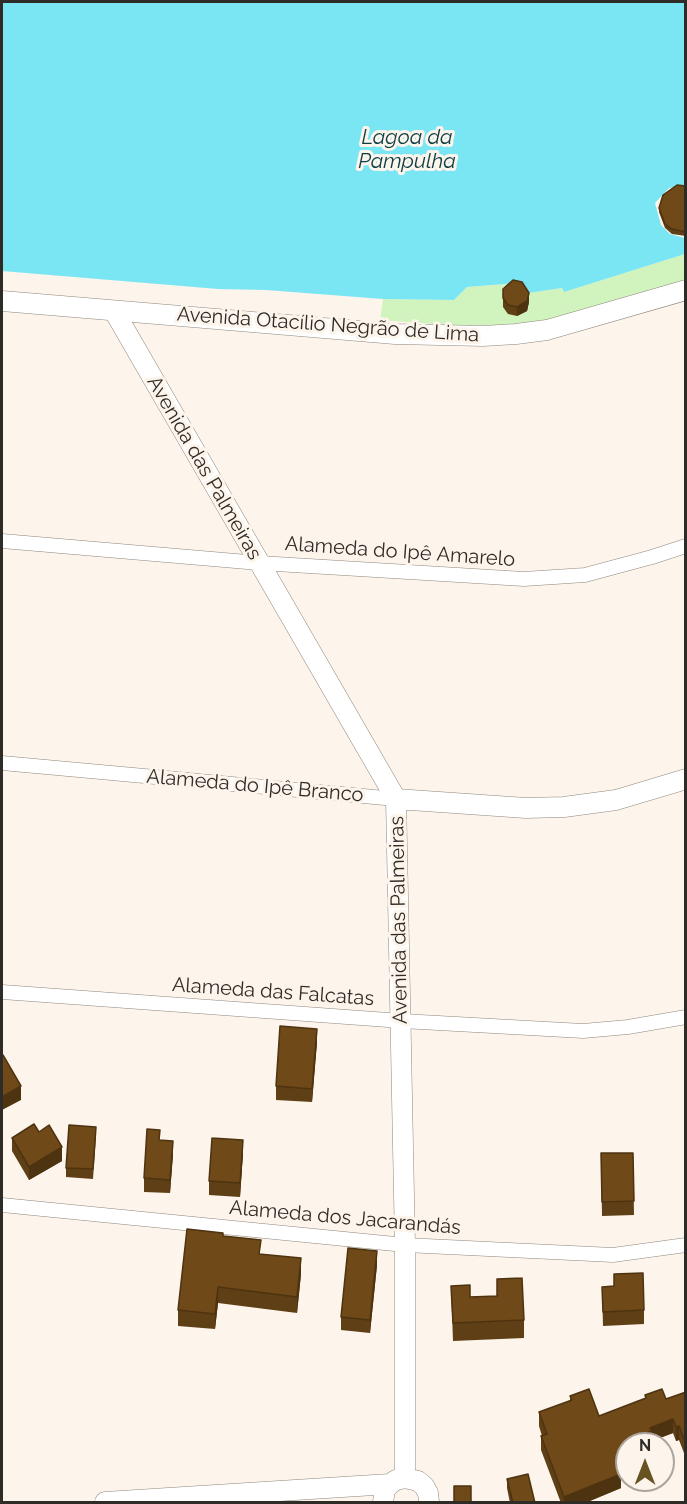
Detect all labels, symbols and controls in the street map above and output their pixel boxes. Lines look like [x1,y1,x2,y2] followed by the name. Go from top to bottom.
[358,125,456,175] water label: Lagoa da Pampulha
[176,302,480,348] street label: Avenida Otacílio Negrão de Lima
[142,372,266,564] street label: Avenida das Palmeiras
[284,532,516,572] street label: Alameda do Ipê Amarelo
[146,765,364,807] street label: Alameda do Ipê Branco
[385,816,413,1024] street label: Avenida das Palmeiras
[171,973,375,1011] street label: Alameda das Falcatas
[228,1196,462,1240] street label: Alameda dos Jacarandás
[615,1432,675,1492] north arrow
[639,1436,651,1455] text: N

